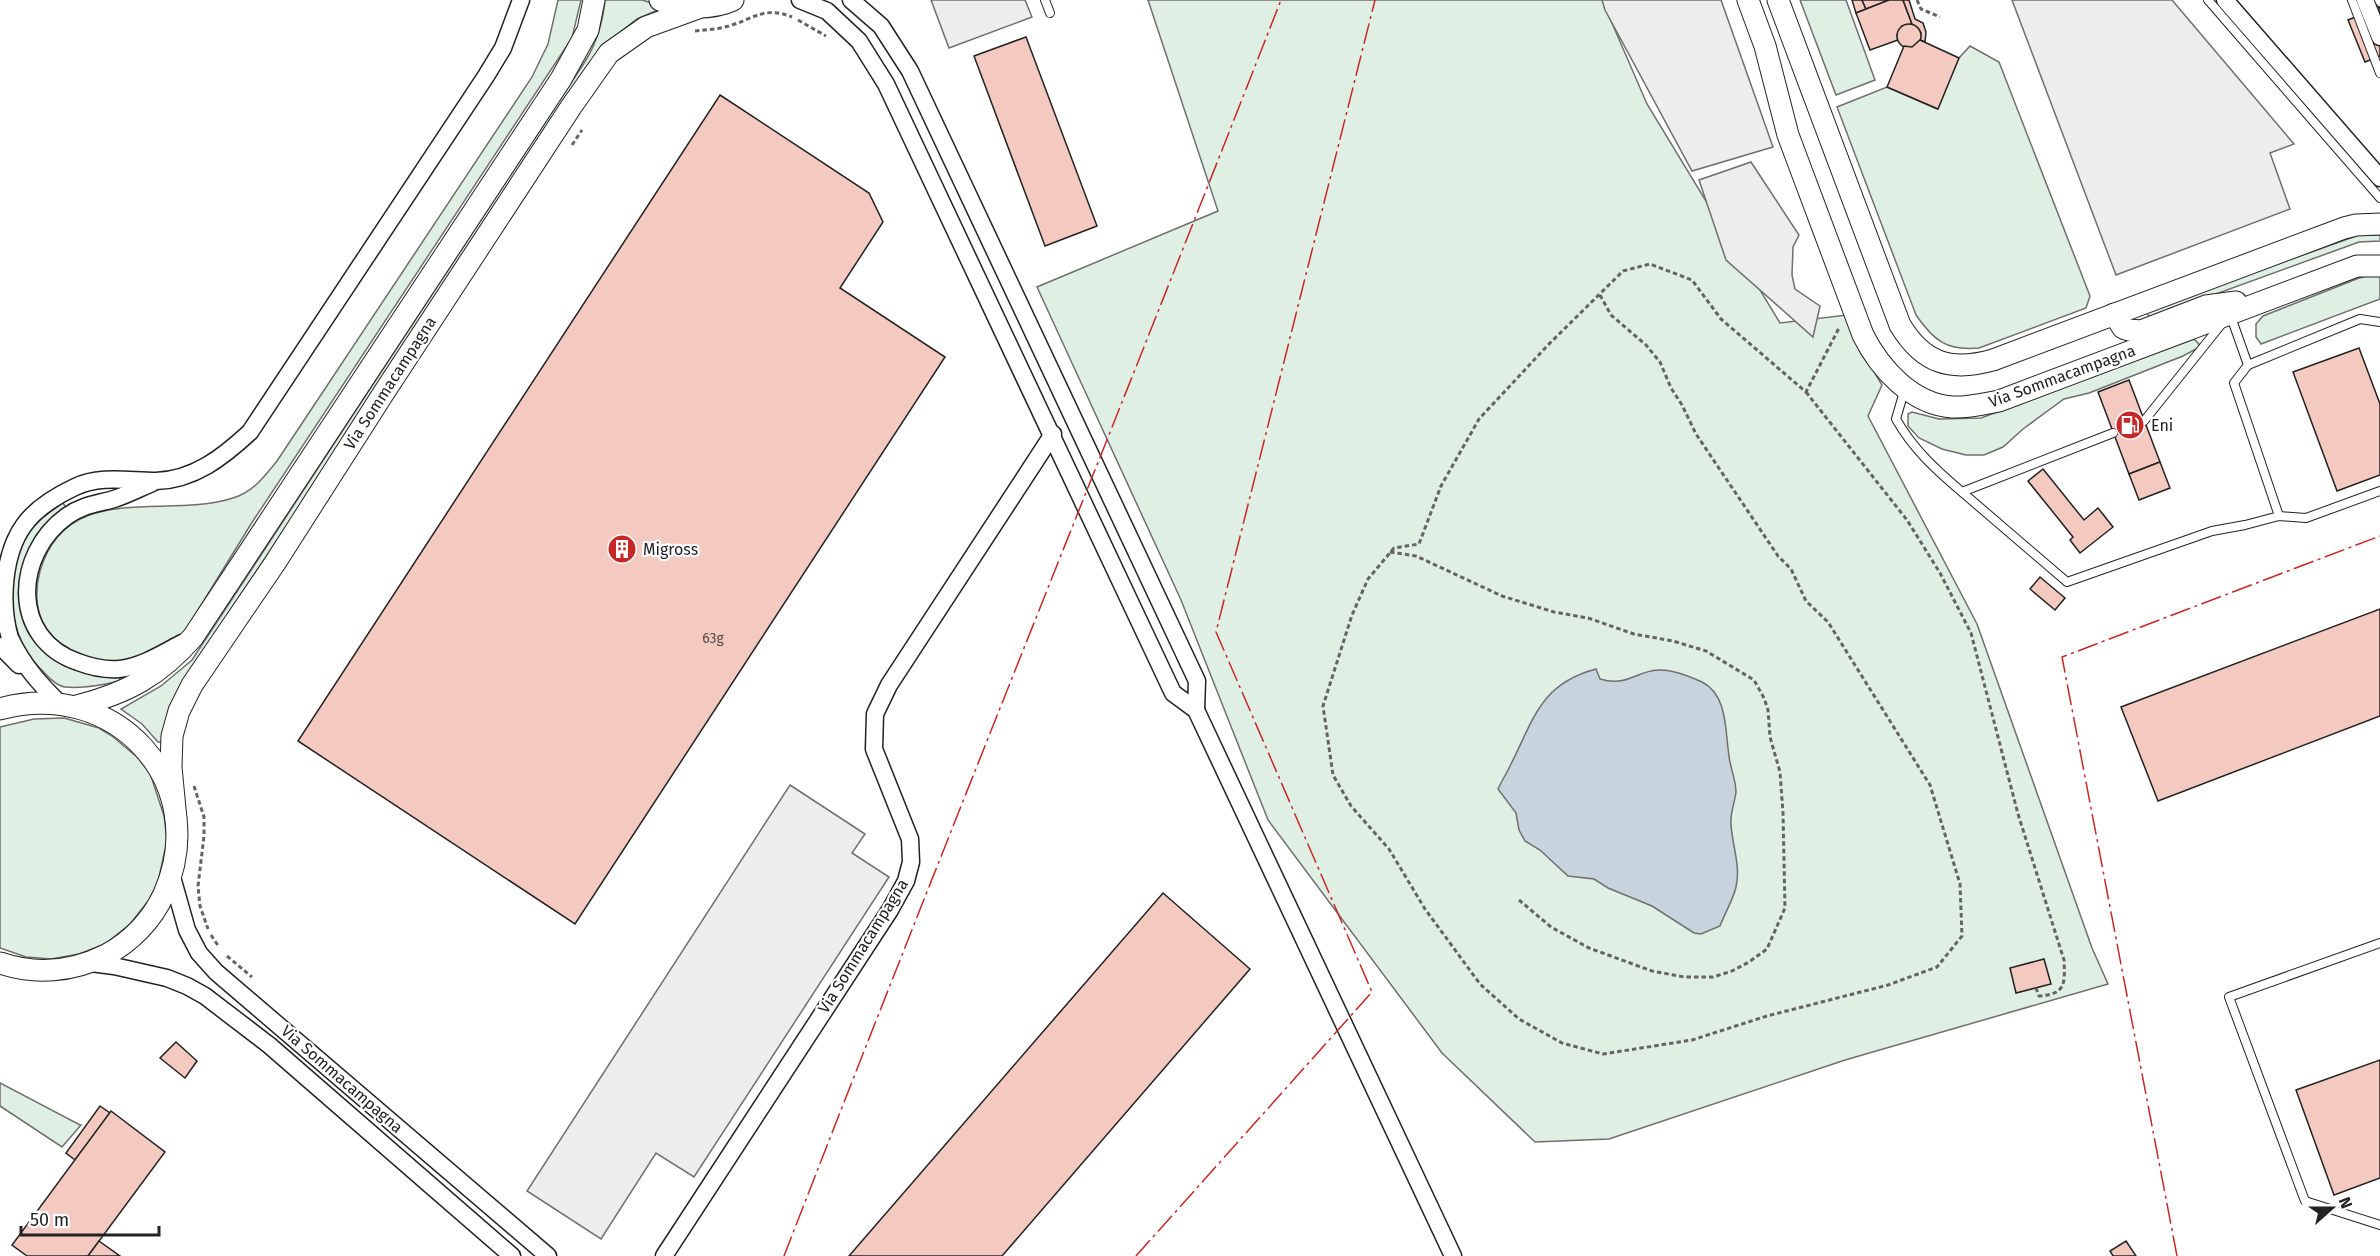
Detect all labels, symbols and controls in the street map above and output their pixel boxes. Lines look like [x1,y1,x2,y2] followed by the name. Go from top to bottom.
[340,313,440,453] street label: Via Sommacampagna
[1986,341,2138,411] street label: Via Sommacampagna
[2114,409,2146,441] fuel station icon: Eni
[2151,416,2173,435] place label: Eni
[606,533,638,565] building icon: Migross
[643,540,698,559] place label: Migross
[702,630,725,647] house number: 63g
[814,875,912,1017] street label: Via Sommacampagna
[277,1021,407,1137] street label: Via Sommacampagna
[2302,1178,2362,1238] north arrow
[2335,1194,2356,1211] text: N
[21,1199,159,1237] scale bar
[30,1209,69,1231] text: 50 m

